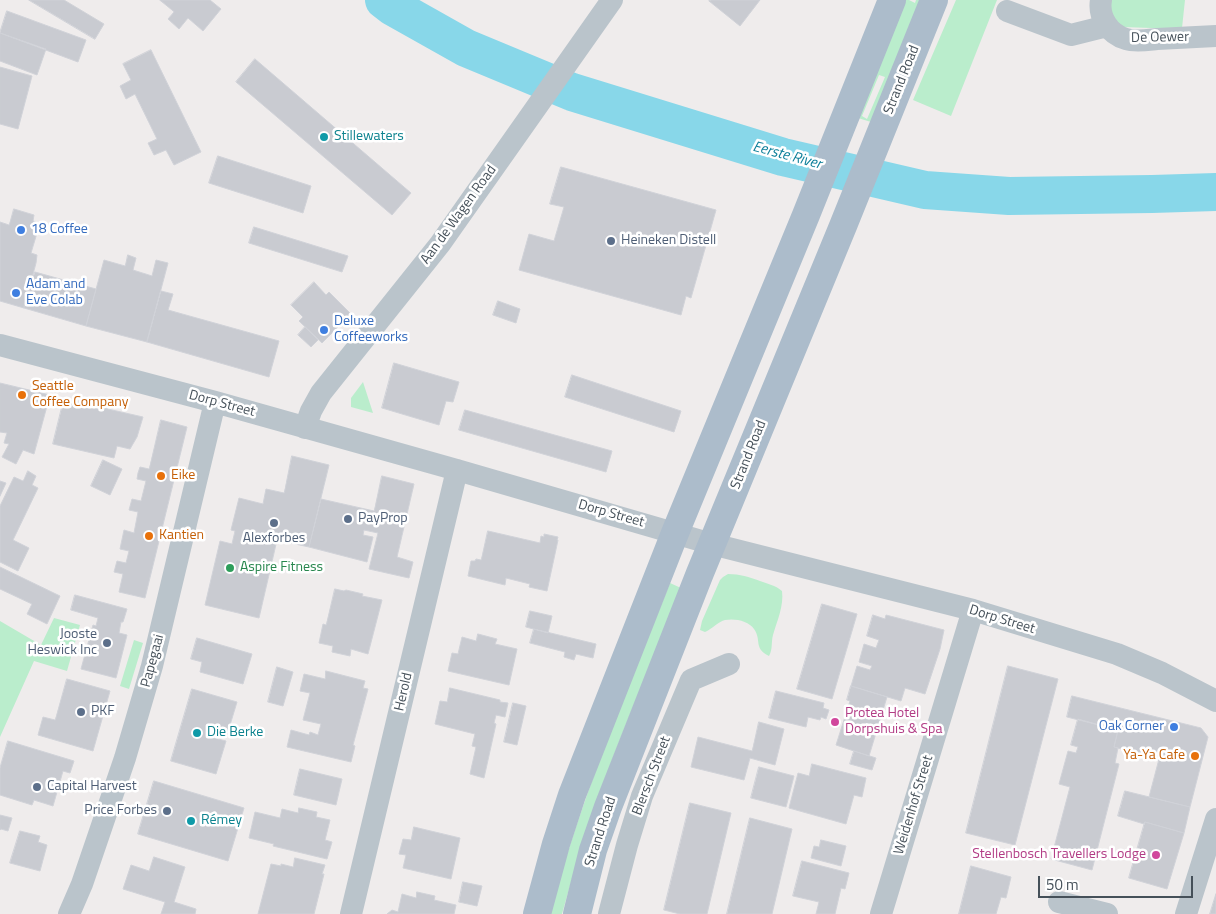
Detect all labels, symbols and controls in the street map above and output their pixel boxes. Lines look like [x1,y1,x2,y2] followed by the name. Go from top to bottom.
[1131,29,1189,47] street label: De Oewer
[881,43,923,117] street label: Strand Road
[334,129,404,145] place label: Stillewaters
[318,131,330,143] marker: Stillewaters
[751,138,823,174] water label: Eerste River
[418,162,500,268] street label: Aan de Wagen Road
[31,222,88,238] place label: 18 Coffee
[15,224,27,236] marker: 18 Coffee
[621,233,716,249] place label: Heineken Distell
[605,235,617,247] marker: Heineken Distell
[26,277,85,310] place label: Adam and Eve Colab
[10,287,22,299] marker: Adam and Eve Colab
[334,314,408,347] place label: Deluxe Coffeeworks
[318,324,330,336] marker: Deluxe Coffeeworks
[32,379,128,412] place label: Seattle Coffee Company
[187,387,257,421] street label: Dorp Street
[16,389,28,401] marker: Seattle Coffee Company
[728,418,770,492] street label: Strand Road
[171,468,195,484] place label: Eike
[155,470,167,482] marker: Eike
[576,497,646,531] street label: Dorp Street
[358,511,408,527] place label: PayProp
[342,513,354,525] marker: PayProp
[268,517,280,529] marker: Alexforbes
[159,528,204,544] place label: Kantien
[143,530,155,542] marker: Kantien
[243,531,305,547] place label: Alexforbes
[240,560,323,576] place label: Aspire Fitness
[224,562,236,574] marker: Aspire Fitness
[967,602,1037,638] street label: Dorp Street
[27,627,97,660] place label: Jooste Heswick Inc
[138,633,168,689] street label: Papegaai
[101,637,113,649] marker: Jooste Heswick Inc
[391,671,417,713] street label: Herold
[91,704,115,720] place label: PKF
[75,706,87,718] marker: PKF
[845,706,942,739] place label: Protea Hotel Dorpshuis & Spa
[829,716,841,728] marker: Protea Hotel Dorpshuis & Spa
[1099,719,1164,735] place label: Oak Corner
[1168,721,1180,733] marker: Oak Corner
[207,725,263,741] place label: Die Berke
[191,727,203,739] marker: Die Berke
[629,734,675,818] street label: Blersch Street
[1123,748,1185,764] place label: Ya-Ya Cafe
[1189,750,1201,762] marker: Ya-Ya Cafe
[891,753,937,857] street label: Weidenhof Street
[47,779,137,795] place label: Capital Harvest
[31,781,43,793] marker: Capital Harvest
[582,795,620,869] street label: Strand Road
[84,803,157,819] place label: Price Forbes
[161,805,173,817] marker: Price Forbes
[201,813,242,829] place label: Rémey
[185,815,197,827] marker: Rémey
[972,847,1146,863] place label: Stellenbosch Travellers Lodge
[1150,849,1162,861] marker: Stellenbosch Travellers Lodge
[1041,866,1196,898] scale bar
[1046,873,1079,896] text: 50 m

